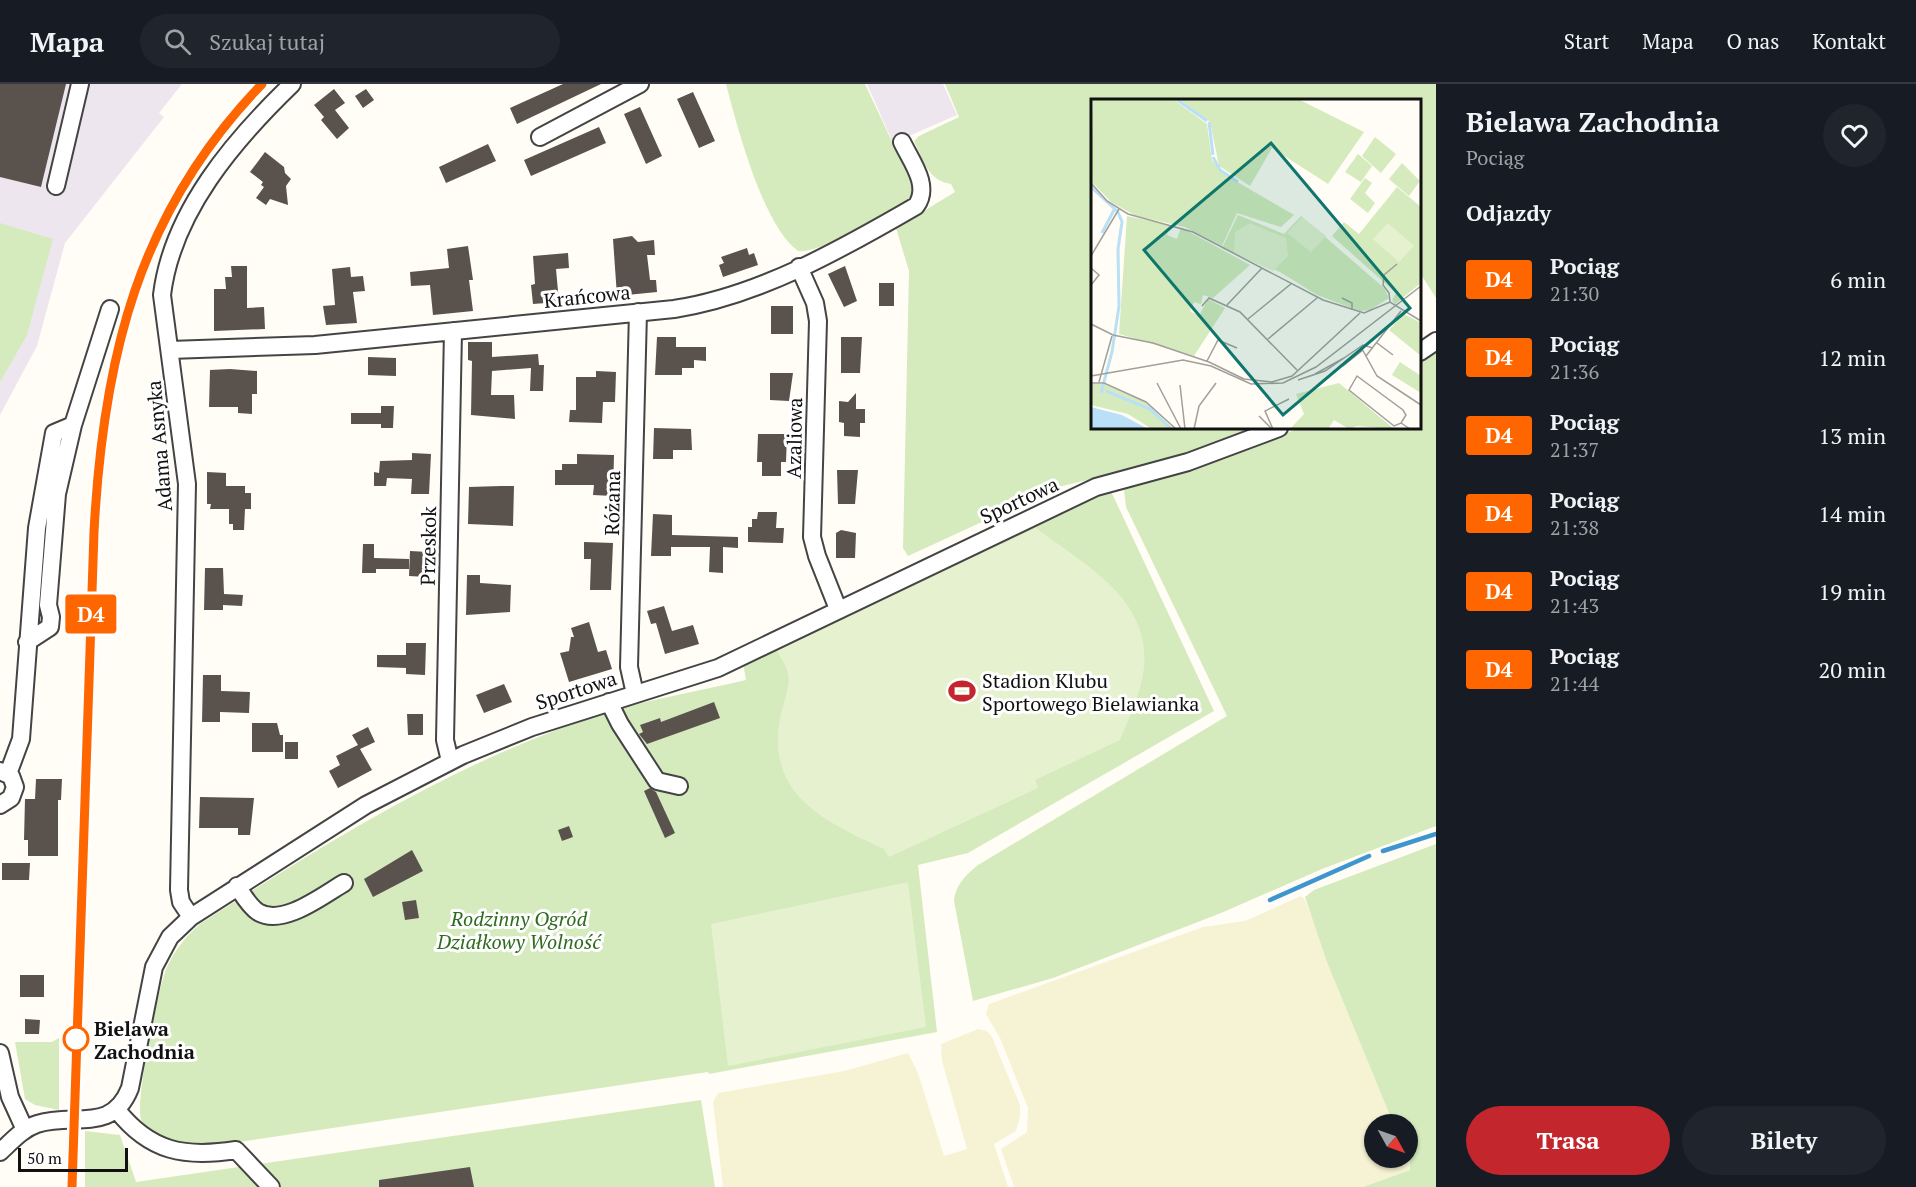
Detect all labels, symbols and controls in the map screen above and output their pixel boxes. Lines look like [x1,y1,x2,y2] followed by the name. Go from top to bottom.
[140,14,560,68] search box
[30,23,104,60] text: Mapa
[161,25,194,58] icon: search
[209,27,325,56] text: Szukaj tutaj
[1564,27,1609,55] text: Start
[1642,27,1694,55] text: Mapa
[1727,27,1779,55] text: O nas
[1812,27,1886,55] text: Kontakt
[1091,99,1421,429] inset map
[1466,103,1720,140] text: Bielawa Zachodnia
[1823,104,1886,167] button: heart
[1466,144,1524,171] text: Pociąg
[1466,198,1551,227] text: Odjazdy
[1550,251,1619,280] text: Pociąg
[1485,265,1513,293] text: D4
[1830,265,1886,294] text: 6 min
[542,278,632,314] street label: Krańcowa
[1550,280,1599,307] text: 21:30
[1550,329,1619,358] text: Pociąg
[1485,343,1513,371] text: D4
[1819,343,1886,372] text: 12 min
[1550,358,1599,385] text: 21:36
[140,379,178,513] street label: Adama Asnyka
[780,397,808,479] street label: Azaliowa
[1550,407,1619,436] text: Pociąg
[1485,421,1513,449] text: D4
[1819,421,1886,450] text: 13 min
[1550,436,1599,463] text: 21:37
[598,470,626,536] street label: Różana
[975,470,1063,530] street label: Sportowa
[1550,485,1619,514] text: Pociąg
[1485,499,1513,527] text: D4
[1819,499,1886,528] text: 14 min
[414,505,442,586] street label: Przeskok
[1550,514,1599,541] text: 21:38
[1550,563,1619,592] text: Pociąg
[1485,577,1513,605] text: D4
[1819,577,1886,606] text: 19 min
[1550,592,1599,619] text: 21:43
[64,594,118,634] line badge: D4
[77,600,105,628] text: D4
[1550,641,1619,670] text: Pociąg
[1485,655,1513,683] text: D4
[1819,655,1886,684] text: 20 min
[532,664,620,716] street label: Sportowa
[982,667,1199,717] place label: Stadion Klubu Sportowego Bielawianka
[1550,670,1599,697] text: 21:44
[947,676,977,706] sports icon: Stadion Klubu Sportowego Bielawianka
[436,905,602,955] park label: Rodzinny Ogród Działkowy Wolność
[94,1015,195,1065] place label: Bielawa Zachodnia
[63,1026,89,1052] marker: Bielawa Zachodnia
[1466,1106,1670,1175] button: Trasa
[1682,1106,1886,1175] button: Bilety
[1364,1114,1418,1168] north arrow
[1364,1114,1418,1168] map controls
[18,1145,128,1172] scale bar
[27,1147,62,1169] text: 50 m

